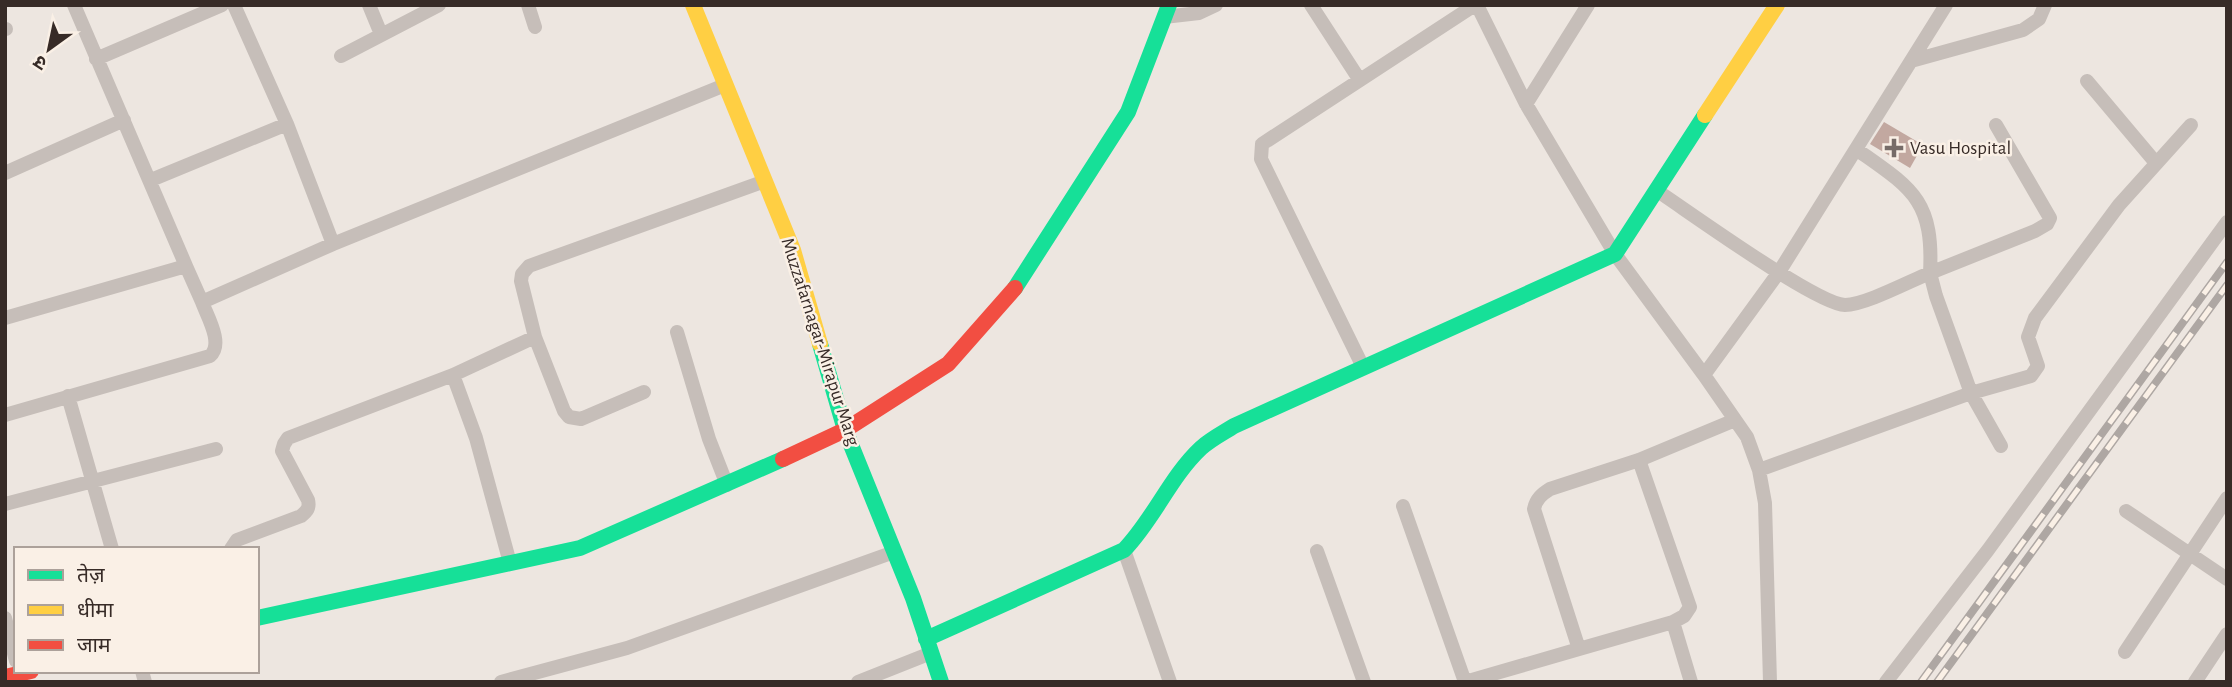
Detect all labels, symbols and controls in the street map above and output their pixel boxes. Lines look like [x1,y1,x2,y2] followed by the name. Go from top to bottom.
[14,14,84,84] north arrow
[30,51,50,73] text: उ
[1884,138,1904,158] marker: Vasu Hospital
[1910,139,2011,158] place label: Vasu Hospital
[777,236,863,449] street label: Muzzafarnagar-Mirapur Marg
[14,547,259,673] legend
[77,563,105,586] text: तेज़
[77,598,114,621] text: धीमा
[77,635,111,656] text: जाम

